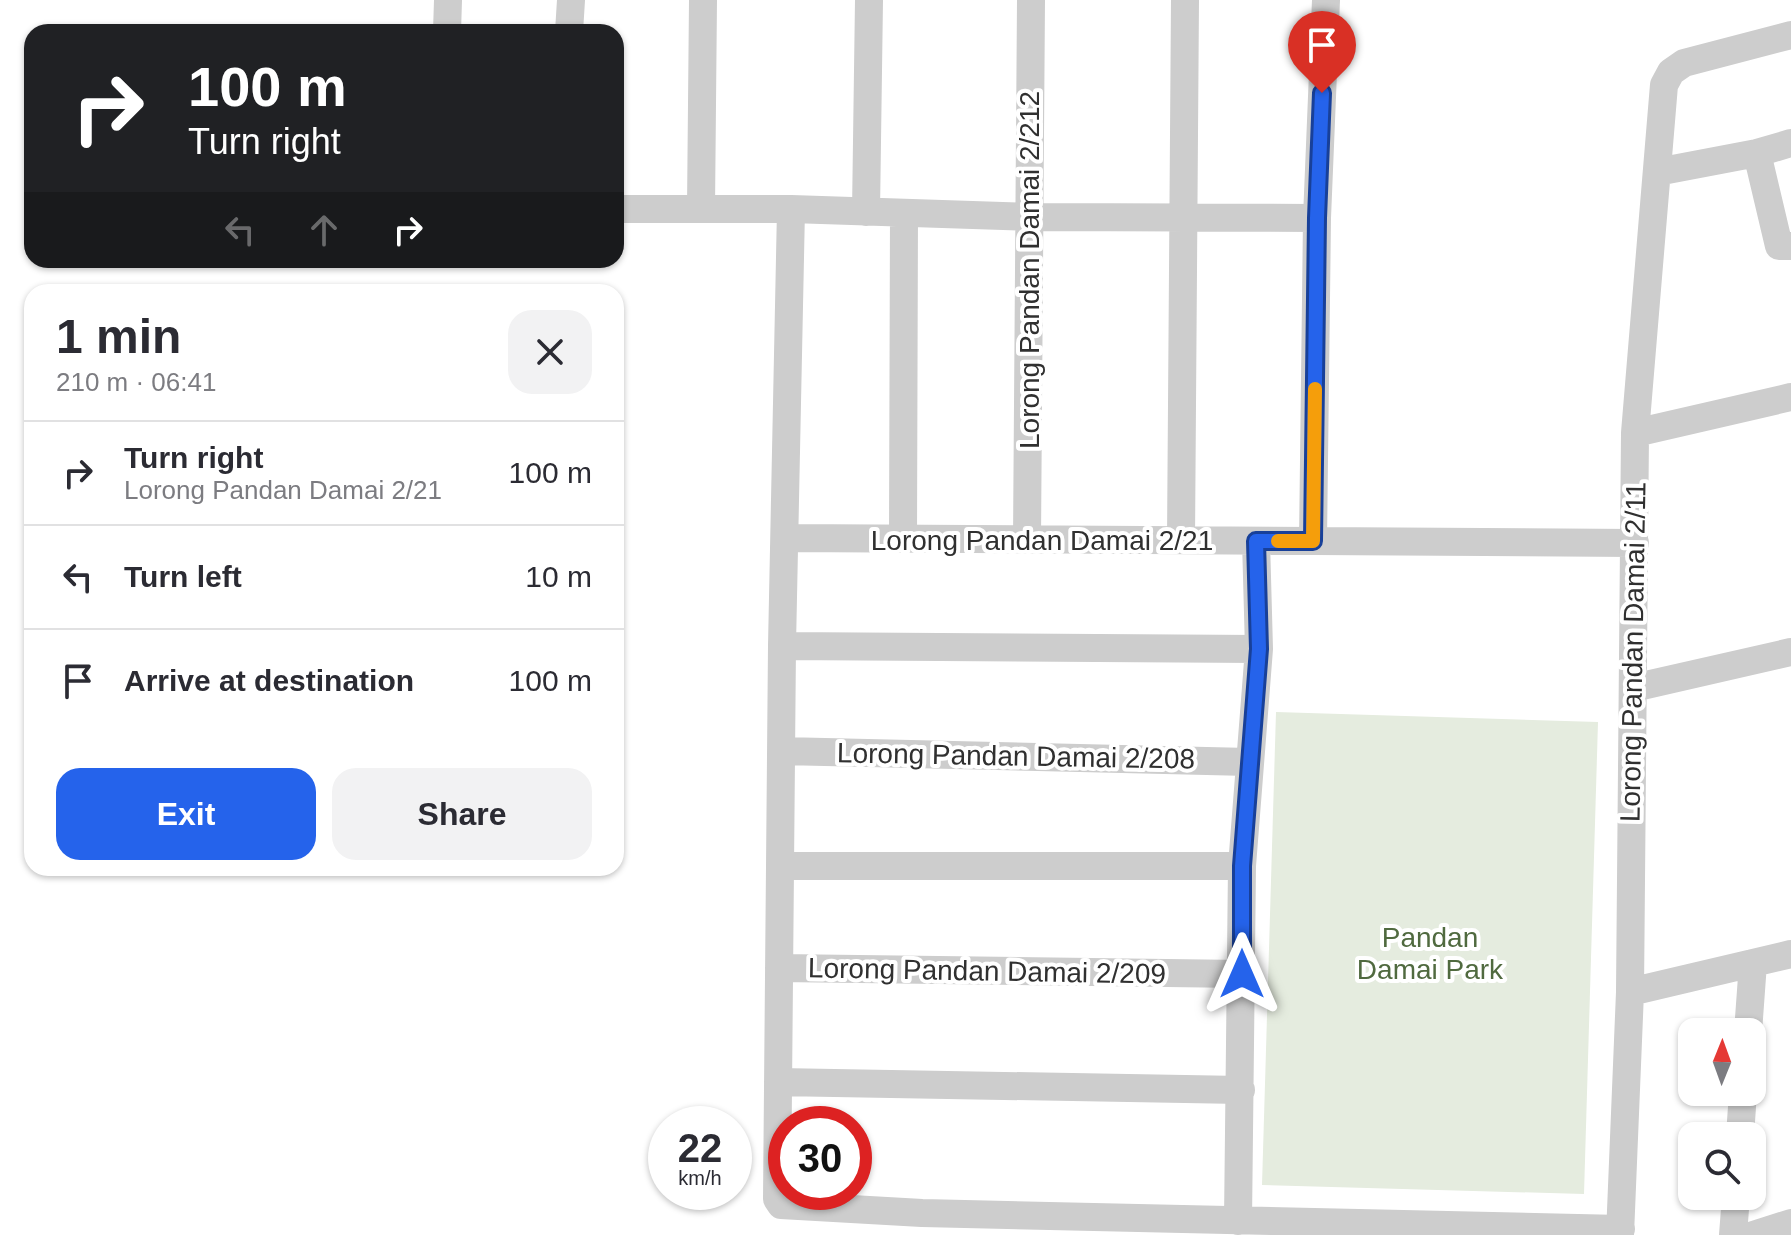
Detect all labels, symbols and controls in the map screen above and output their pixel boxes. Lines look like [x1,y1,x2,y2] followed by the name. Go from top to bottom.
[1288,11,1356,93] pin
[1300,23,1344,67] icon: arrive
[188,55,347,118] text: 100 m
[56,56,160,160] icon: right
[1014,91,1045,449] street label: Lorong Pandan Damai 2/212
[188,121,341,162] text: Turn right
[218,208,262,252] icon: left
[302,208,346,252] icon: ahead
[386,208,430,252] icon: right
[56,310,181,363] text: 1 min
[508,310,592,394] button: close
[56,367,216,397] text: 210 m · 06:41
[124,441,263,474] text: Turn right
[56,451,100,495] icon: right
[509,456,592,489] text: 100 m
[124,475,442,505] text: Lorong Pandan Damai 2/21
[1615,482,1651,822] street label: Lorong Pandan Damai 2/11
[871,525,1213,556] street label: Lorong Pandan Damai 2/21
[56,555,100,599] icon: left
[124,560,242,593] text: Turn left
[525,560,592,593] text: 10 m
[56,659,100,703] icon: arrive
[124,664,414,697] text: Arrive at destination
[509,664,592,697] text: 100 m
[837,737,1195,775] street label: Lorong Pandan Damai 2/208
[56,768,316,860] button: Exit
[332,768,592,860] button: Share
[1357,922,1504,985] park label: Pandan Damai Park
[1200,932,1284,1016] position arrow
[808,952,1166,990] street label: Lorong Pandan Damai 2/209
[1678,1018,1766,1106] north arrow
[1678,1018,1766,1210] map controls
[768,1106,872,1210] speed limit sign: 30
[1678,1122,1766,1210] button: search
[678,1126,722,1170] text: 22
[678,1167,722,1189] text: km/h

